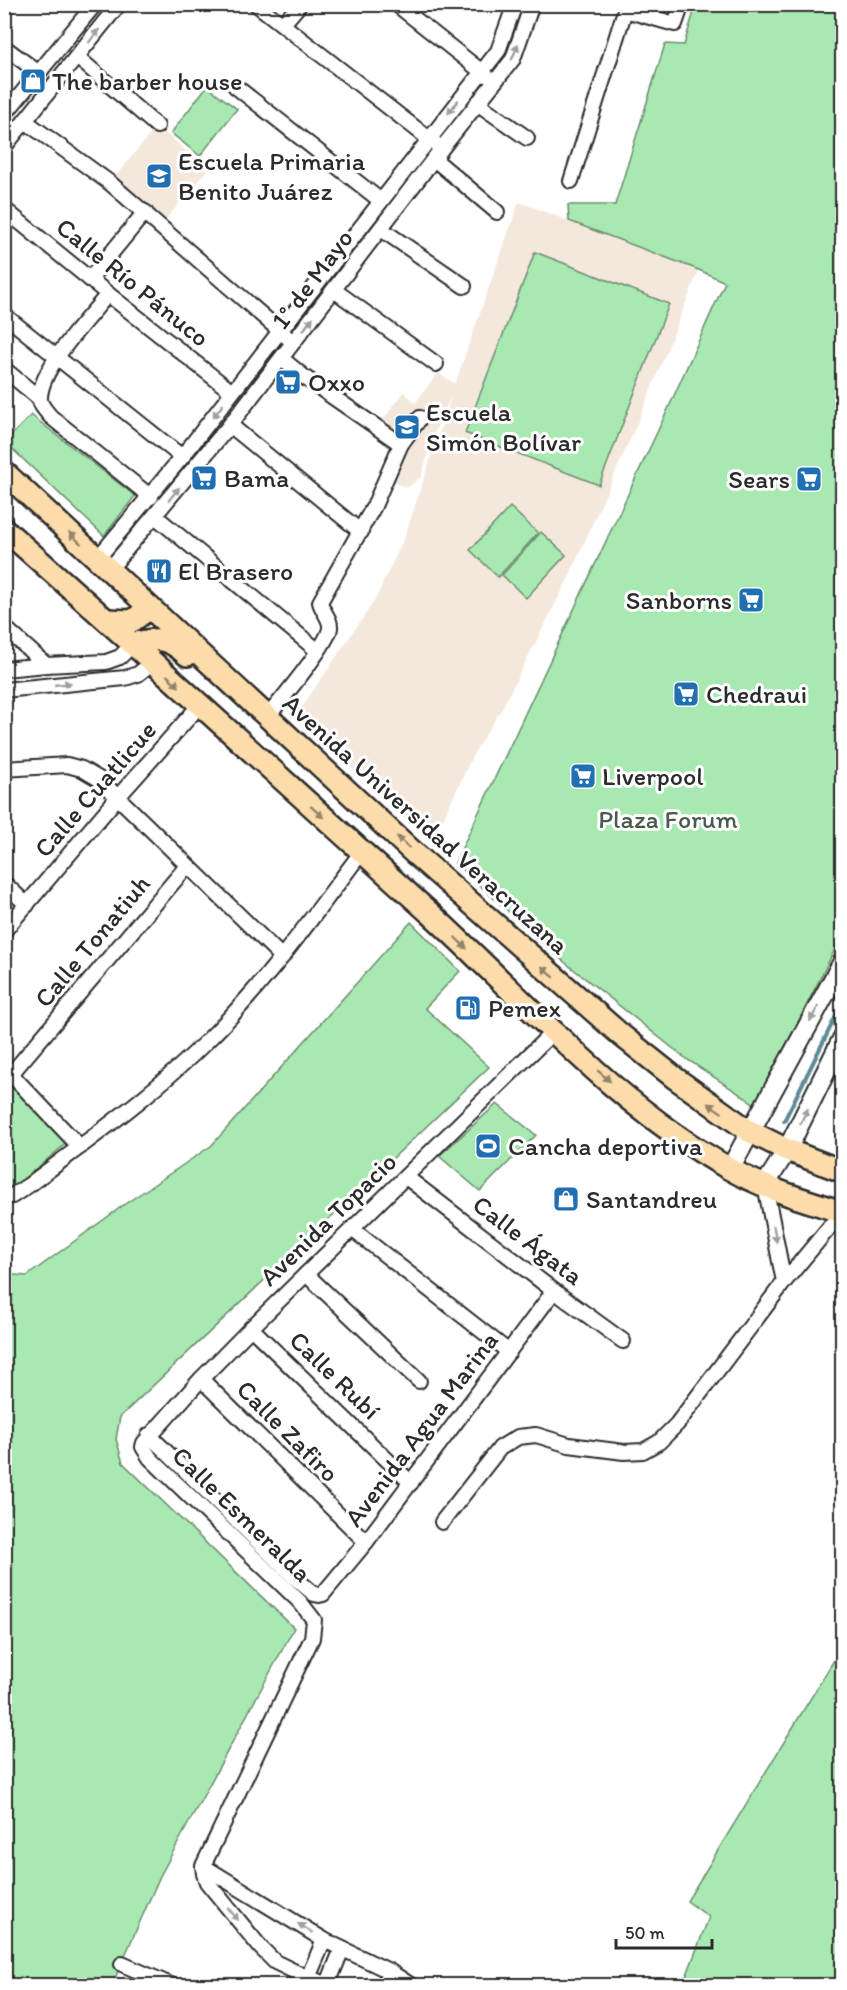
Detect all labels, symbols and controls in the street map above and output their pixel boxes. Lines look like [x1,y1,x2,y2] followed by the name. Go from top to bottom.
[87,29,99,44] one-way arrow
[510,43,520,61] one-way arrow
[52,65,243,97] place label: The barber house
[18,66,48,96] shop icon: The barber house
[448,100,460,115] one-way arrow
[178,145,366,207] place label: Escuela Primaria Benito Juárez
[144,161,174,191] school or university icon: Escuela Primaria Benito Juárez
[50,210,216,354] street label: Calle Río Pánuco
[264,223,360,335] street label: 1° de Mayo
[302,317,314,332] one-way arrow
[308,366,365,398] place label: Oxxo
[273,367,303,397] supermarket icon: Oxxo
[426,396,581,458] place label: Escuela Simón Bolívar
[212,403,224,418] one-way arrow
[392,412,422,442] school or university icon: Escuela Simón Bolívar
[224,462,289,494] place label: Bama
[189,463,219,493] supermarket icon: Bama
[728,463,790,495] place label: Sears
[794,464,824,494] supermarket icon: Sears
[167,487,180,502] one-way arrow
[67,531,82,545] one-way arrow
[178,555,293,587] place label: El Brasero
[144,556,174,586] restaurant icon: El Brasero
[626,584,732,616] place label: Sanborns
[736,585,766,615] supermarket icon: Sanborns
[165,673,179,687] one-way arrow
[706,678,807,710] place label: Chedraui
[671,679,701,709] supermarket icon: Chedraui
[53,680,72,689] one-way arrow
[276,687,576,961] street label: Avenida Universidad Veracruzana
[27,714,163,864] street label: Calle Cuatlicue
[602,760,704,792] place label: Liverpool
[568,761,598,791] supermarket icon: Liverpool
[598,803,738,835] park label: Plaza Forum
[309,805,324,819] one-way arrow
[395,835,410,849] one-way arrow
[27,868,157,1014] street label: Calle Tonatiuh
[453,936,467,950] one-way arrow
[541,966,556,979] one-way arrow
[488,992,561,1024] place label: Pemex
[453,993,483,1023] fuel station icon: Pemex
[809,1006,819,1023] one-way arrow
[596,1069,611,1082] one-way arrow
[708,1102,724,1114] one-way arrow
[799,1107,809,1124] one-way arrow
[508,1130,703,1162] place label: Cancha deportiva
[473,1131,503,1161] sports icon: Cancha deportiva
[253,1146,403,1292] street label: Avenida Topacio
[586,1183,717,1215] place label: Santandreu
[551,1184,581,1214] shop icon: Santandreu
[466,1188,590,1292] street label: Calle Ágata
[771,1224,780,1243] one-way arrow
[283,1324,387,1426] street label: Calle Rubí
[337,1325,505,1533] street label: Avenida Agua Marina
[230,1373,346,1489] street label: Calle Zafiro
[166,1439,319,1589] street label: Calle Esmeralda
[227,1907,239,1922] one-way arrow
[616,1912,712,1950] scale bar
[625,1922,665,1944] text: 50 m
[297,1923,313,1934] one-way arrow

